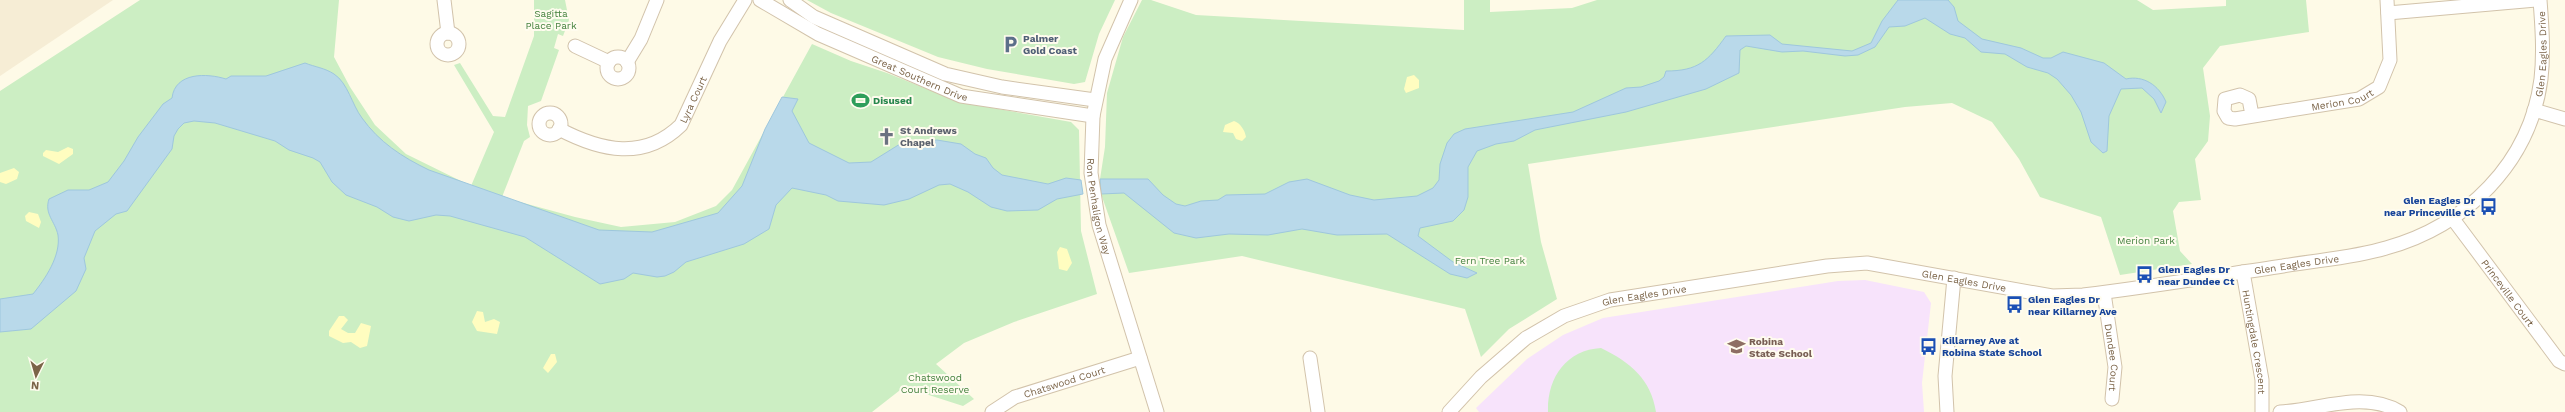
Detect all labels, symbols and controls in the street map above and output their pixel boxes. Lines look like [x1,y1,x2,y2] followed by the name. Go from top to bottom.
[525,8,577,31] park label: Sagitta Place Park
[2533,11,2548,98] street label: Glen Eagles Drive
[1023,33,1077,56] place label: Palmer Gold Coast
[1000,34,1020,54] parking icon: Palmer Gold Coast
[870,52,969,102] street label: Great Southern Drive
[677,74,709,125] street label: Lyra Court
[2310,86,2376,112] street label: Merion Court
[850,90,870,110] sports icon: Disused
[873,95,912,106] place label: Disused
[900,125,958,148] place label: St Andrews Chapel
[877,126,897,146] church icon: St Andrews Chapel
[1085,158,1114,257] street label: Ron Penhaligon Way
[2384,195,2476,218] place label: Glen Eagles Dr near Princeville Ct
[2478,196,2498,216] bus stop icon: Glen Eagles Dr near Princeville Ct
[2117,235,2175,246] park label: Merion Park
[2253,252,2340,276] street label: Glen Eagles Drive
[1455,255,1526,266] park label: Fern Tree Park
[2480,257,2537,329] street label: Princeville Court
[2158,264,2235,287] place label: Glen Eagles Dr near Dundee Ct
[2135,265,2155,285] bus stop icon: Glen Eagles Dr near Dundee Ct
[1921,267,2007,293] street label: Glen Eagles Drive
[1600,283,1687,308] street label: Glen Eagles Drive
[2241,289,2268,395] street label: Huntingdale Crescent
[2028,294,2117,317] place label: Glen Eagles Dr near Killarney Ave
[2005,295,2025,315] bus stop icon: Glen Eagles Dr near Killarney Ave
[2103,323,2121,392] street label: Dundee Court
[1942,335,2043,358] place label: Killarney Ave at Robina State School
[1749,336,1813,359] place label: Robina State School
[1919,336,1939,356] bus stop icon: Killarney Ave at Robina State School
[1726,337,1746,357] school or university icon: Robina State School
[16,356,56,396] north arrow
[1022,364,1107,400] street label: Chatswood Court
[901,372,970,395] park label: Chatswood Court Reserve
[31,379,40,392] text: N

